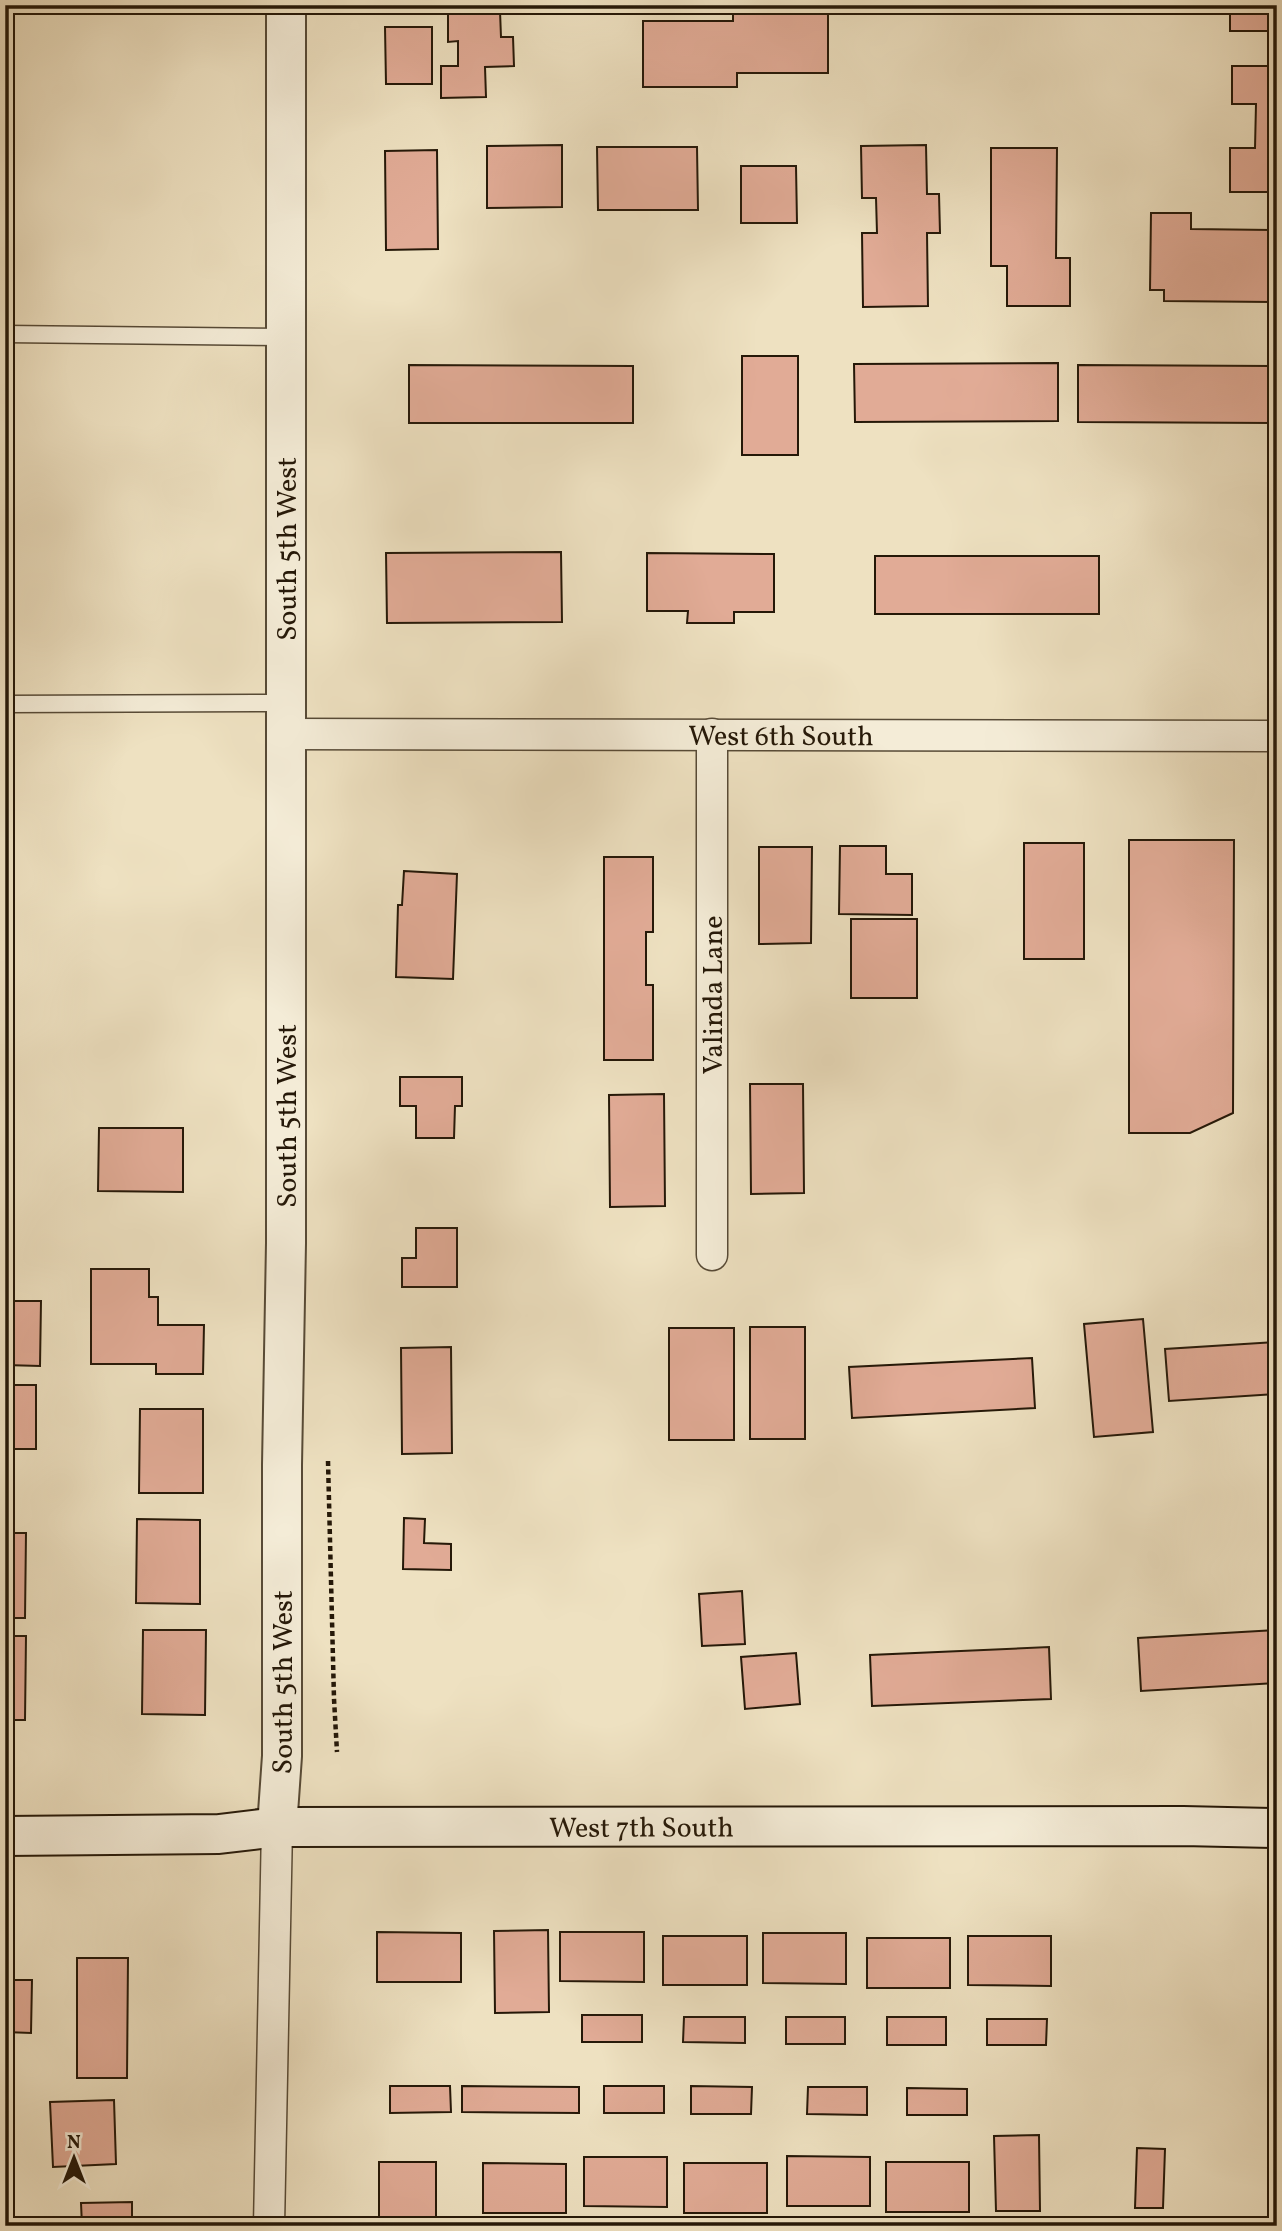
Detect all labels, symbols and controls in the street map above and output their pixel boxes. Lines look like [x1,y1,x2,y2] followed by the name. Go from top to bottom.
[269,457,308,641] street label: South 5th West
[688,718,874,757] street label: West 6th South
[695,915,734,1075] street label: Valinda Lane
[269,1024,308,1208] street label: South 5th West
[264,1590,304,1776] street label: South 5th West
[549,1809,734,1849] street label: West 7th South
[38,2122,108,2192] north arrow
[67,2130,81,2156] text: N

